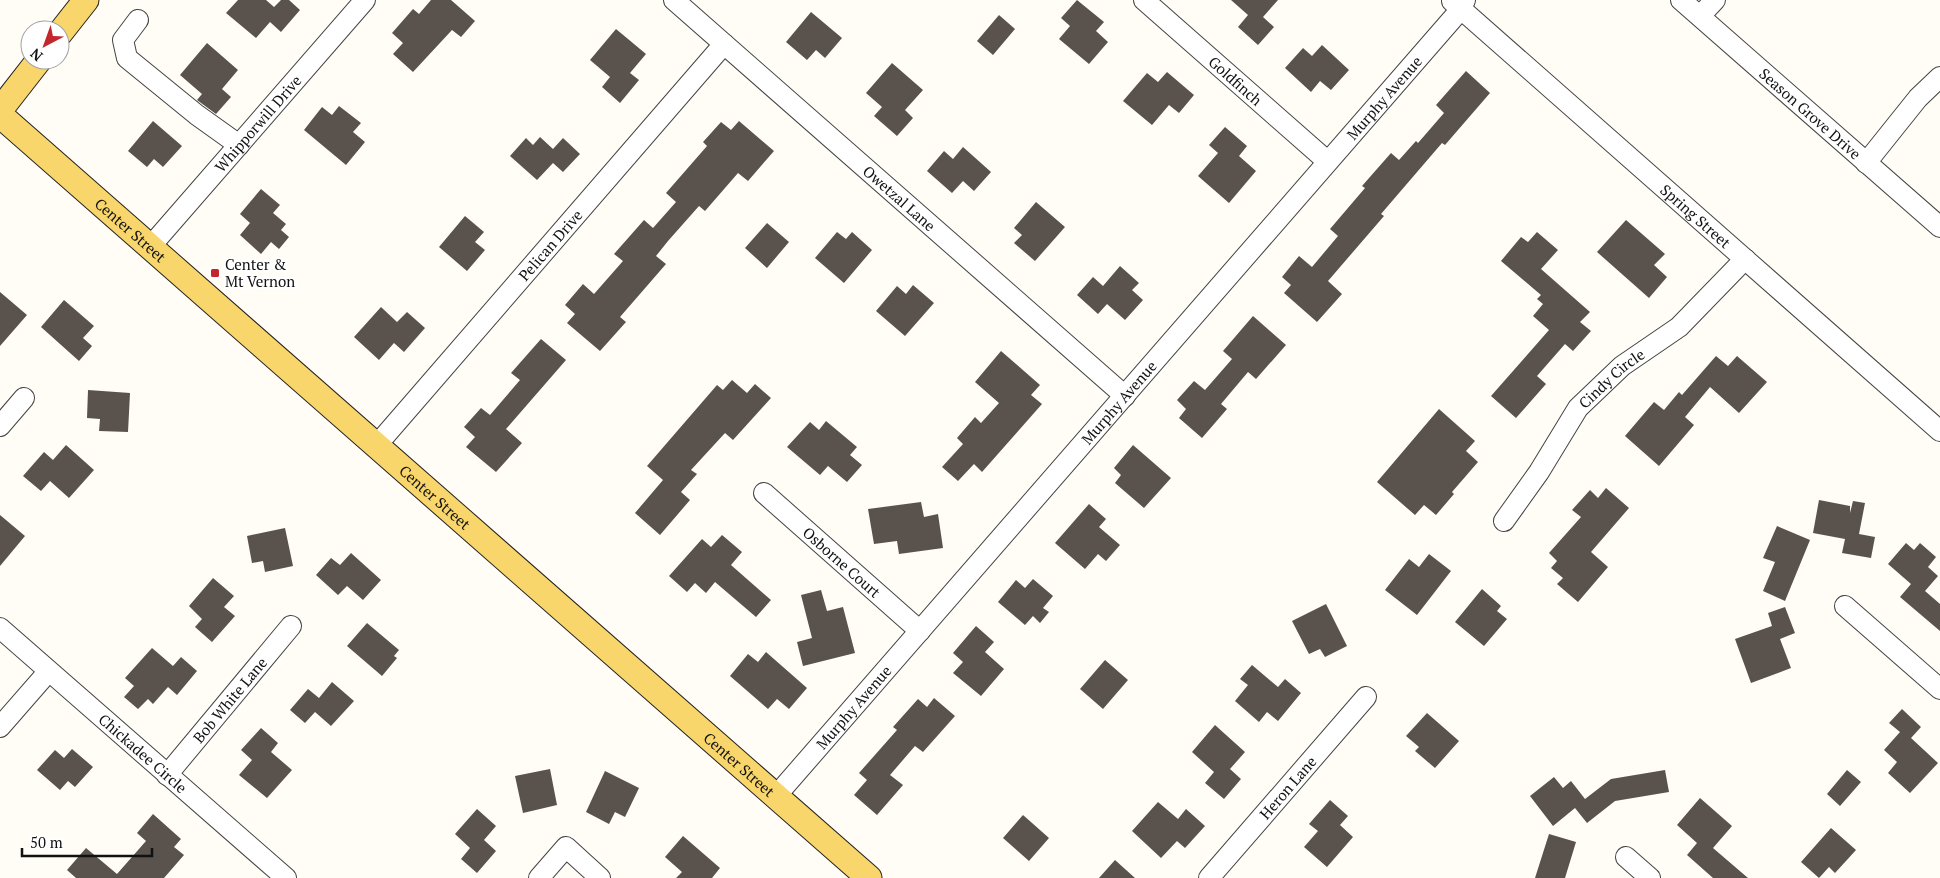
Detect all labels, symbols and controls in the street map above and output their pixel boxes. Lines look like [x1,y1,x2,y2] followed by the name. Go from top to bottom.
[20,20,70,70] north arrow
[26,44,46,66] text: N
[1342,51,1426,144] street label: Murphy Avenue
[1205,52,1267,110] street label: Goldfinch
[1755,63,1865,163] street label: Season Grove Drive
[210,71,305,176] street label: Whipporwill Drive
[859,161,940,235] street label: Owetzal Lane
[1656,179,1736,253] street label: Spring Street
[91,193,171,267] street label: Center Street
[514,205,586,285] street label: Pelican Drive
[225,254,295,291] place label: Center & Mt Vernon
[209,267,221,279] marker: Center & Mt Vernon
[1574,344,1648,412] street label: Cindy Circle
[1077,356,1161,448] street label: Murphy Avenue
[395,460,475,534] street label: Center Street
[799,522,885,602] street label: Osborne Court
[188,653,271,747] street label: Bob White Lane
[812,661,895,753] street label: Murphy Avenue
[95,709,192,797] street label: Chickadee Circle
[700,728,780,801] street label: Center Street
[1255,752,1321,823] street label: Heron Lane
[22,826,152,858] scale bar
[30,832,63,852] text: 50 m

